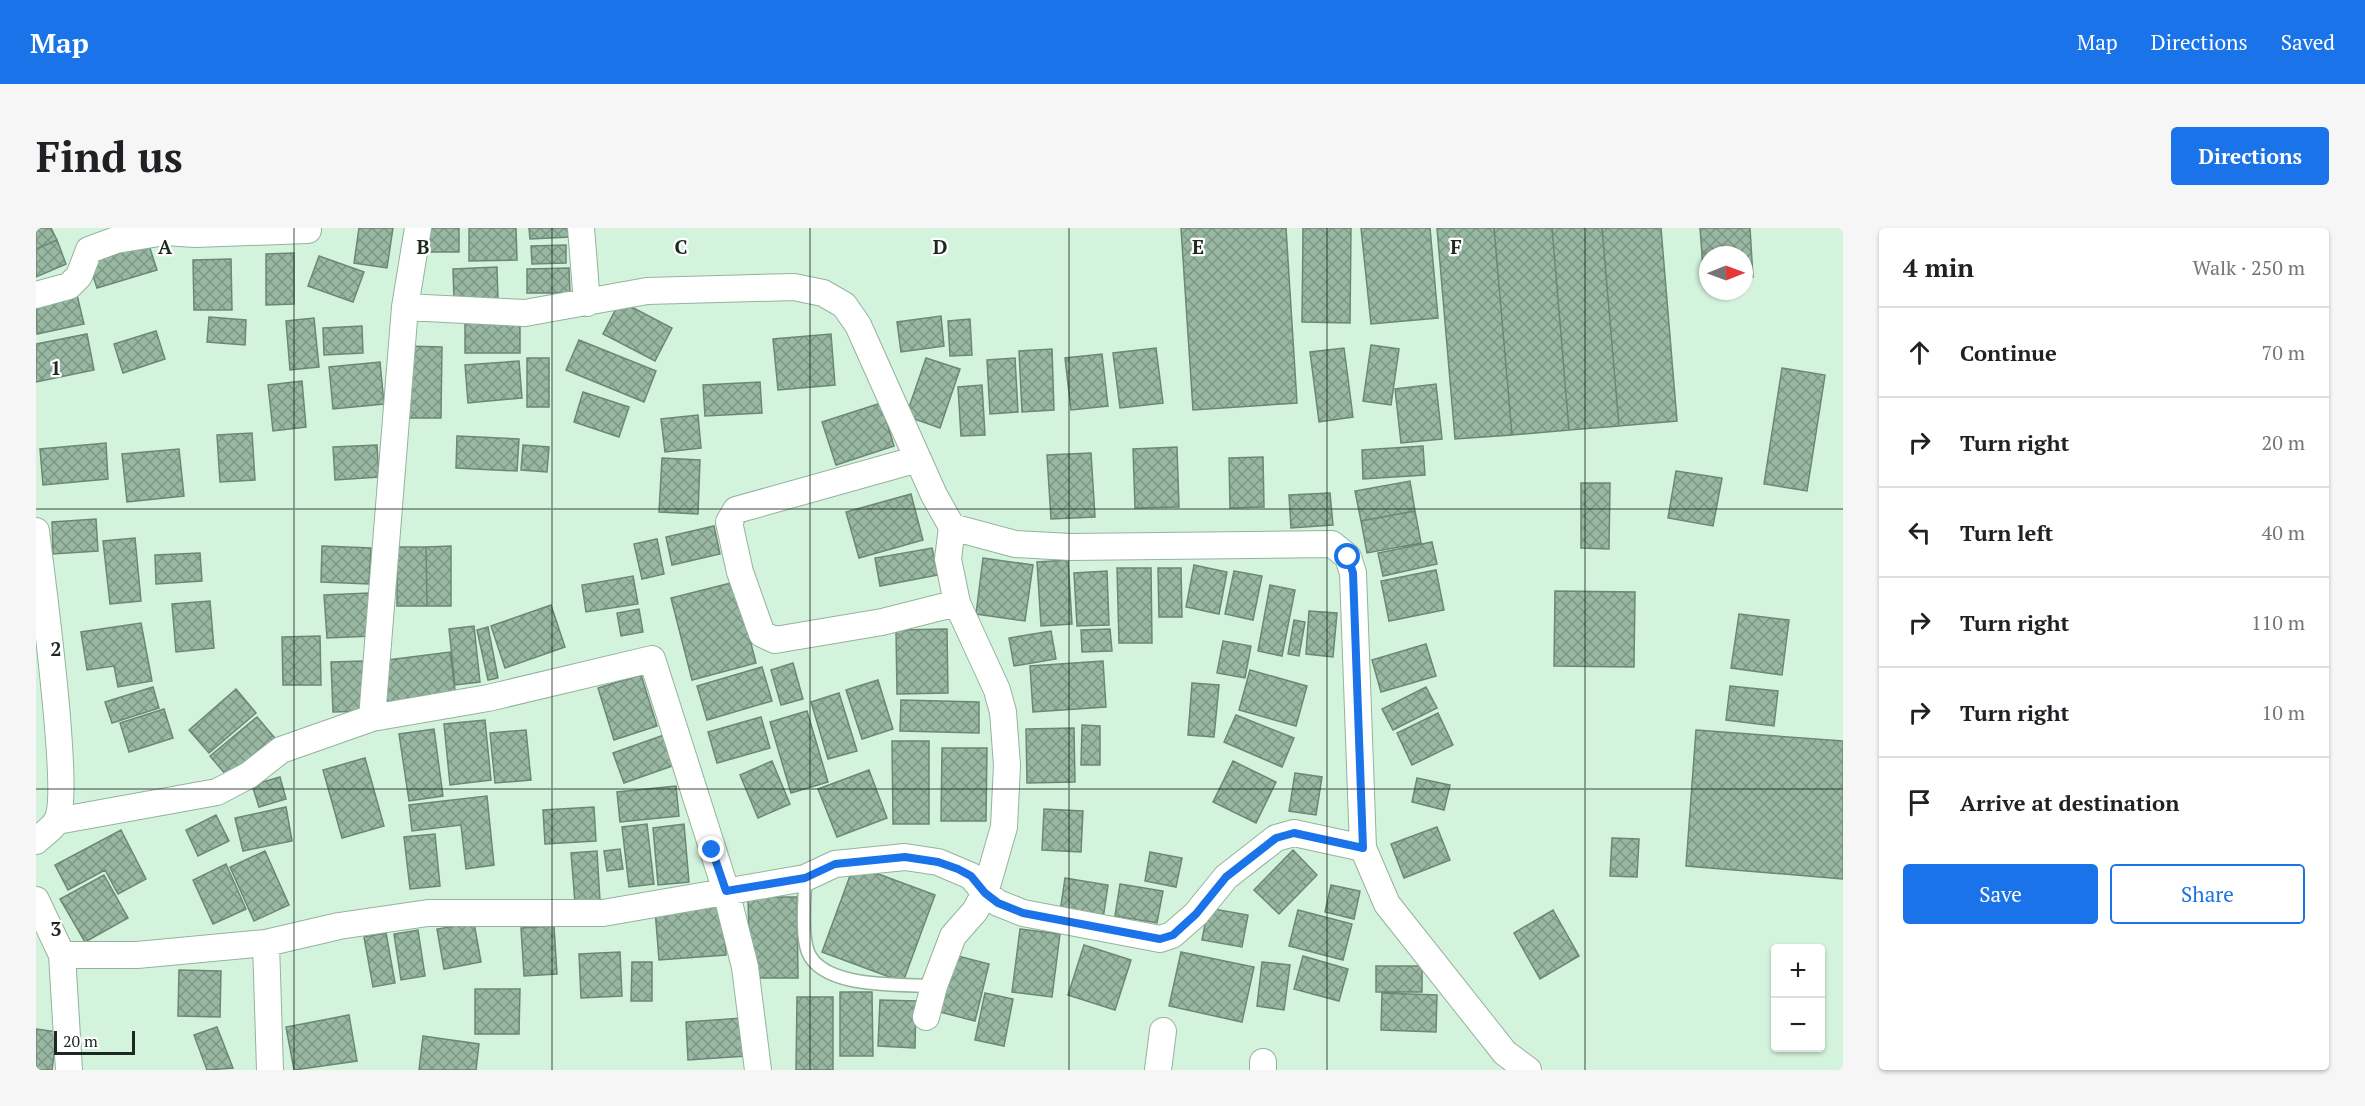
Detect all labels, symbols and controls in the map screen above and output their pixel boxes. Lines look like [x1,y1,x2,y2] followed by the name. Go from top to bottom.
[30,24,89,61] text: Map
[2077,28,2118,56] text: Map
[2151,28,2248,56] text: Directions
[2281,28,2335,56] text: Saved
[2171,127,2329,185] button: Directions
[36,128,183,184] text: Find us
[158,233,173,260] text: A
[417,233,430,260] text: B
[674,233,688,260] text: C
[933,233,947,260] text: D
[1192,233,1204,260] text: E
[1450,233,1462,260] text: F
[1699,246,1753,300] north arrow
[1903,250,1974,284] text: 4 min
[2193,254,2305,281] text: Walk · 250 m
[1903,336,1936,369] icon: ahead
[1960,338,2057,367] text: Continue
[2262,339,2305,366] text: 70 m
[50,354,62,381] text: 1
[1903,426,1936,459] icon: right
[1960,428,2069,457] text: Turn right
[2262,429,2305,456] text: 20 m
[1903,516,1936,549] icon: left
[1960,518,2053,547] text: Turn left
[2262,519,2305,546] text: 40 m
[1334,543,1360,569] route start
[1903,606,1936,639] icon: right
[1960,608,2069,637] text: Turn right
[2251,609,2305,636] text: 110 m
[50,635,62,662] text: 2
[1903,696,1936,729] icon: right
[1960,698,2069,727] text: Turn right
[2262,699,2305,726] text: 10 m
[1903,786,1936,819] icon: arrive
[1960,788,2179,817] text: Arrive at destination
[698,836,724,862] route end
[1903,864,2098,924] button: Save
[2110,864,2305,924] button: Share
[50,915,62,942] text: 3
[1771,944,1825,1052] map controls
[1771,944,1825,998] button: +
[1771,998,1825,1052] button: −
[54,1028,135,1056] scale bar
[63,1030,98,1052] text: 20 m

